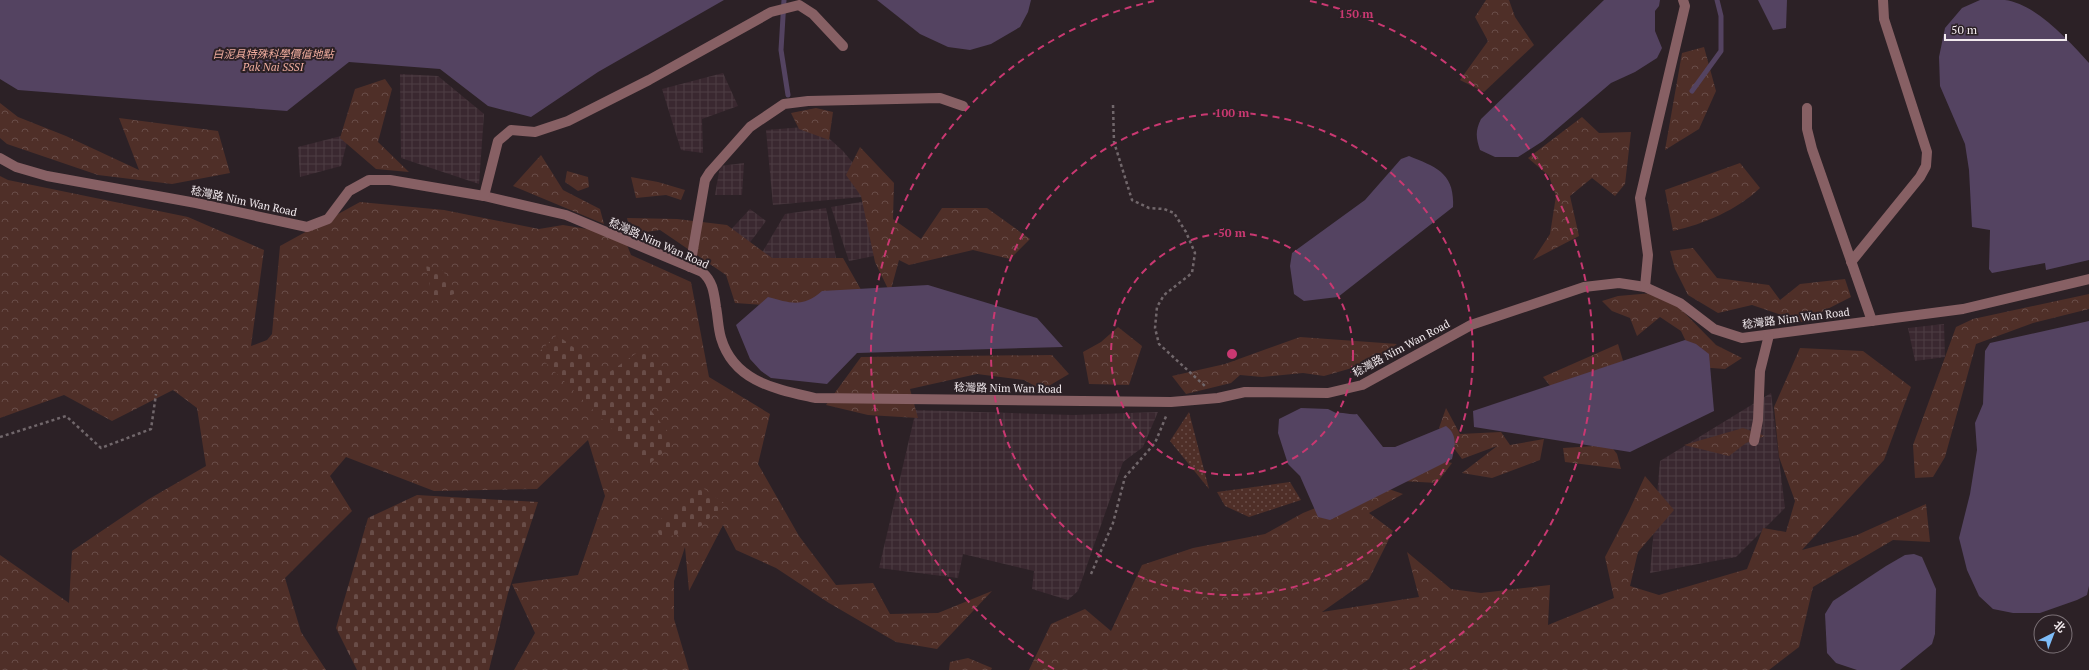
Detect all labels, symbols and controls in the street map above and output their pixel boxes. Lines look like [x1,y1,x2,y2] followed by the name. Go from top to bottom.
[1339,6,1373,21] text: 150 m
[1945,16,2066,42] scale bar
[1951,22,1978,37] text: 50 m
[213,47,335,74] park label: 白泥具特殊科學價值地點 Pak Nai SSSI
[1215,105,1249,120] text: 100 m
[190,183,298,219] street label: 稔灣路 Nim Wan Road
[607,215,711,271] street label: 稔灣路 Nim Wan Road
[1218,225,1246,240] text: 50 m
[1742,304,1850,332] street label: 稔灣路 Nim Wan Road
[1350,316,1452,380] street label: 稔灣路 Nim Wan Road
[1225,347,1239,361] centre of rings
[954,380,1062,396] street label: 稔灣路 Nim Wan Road
[2033,614,2073,654] north arrow
[2051,618,2068,635] text: 北

